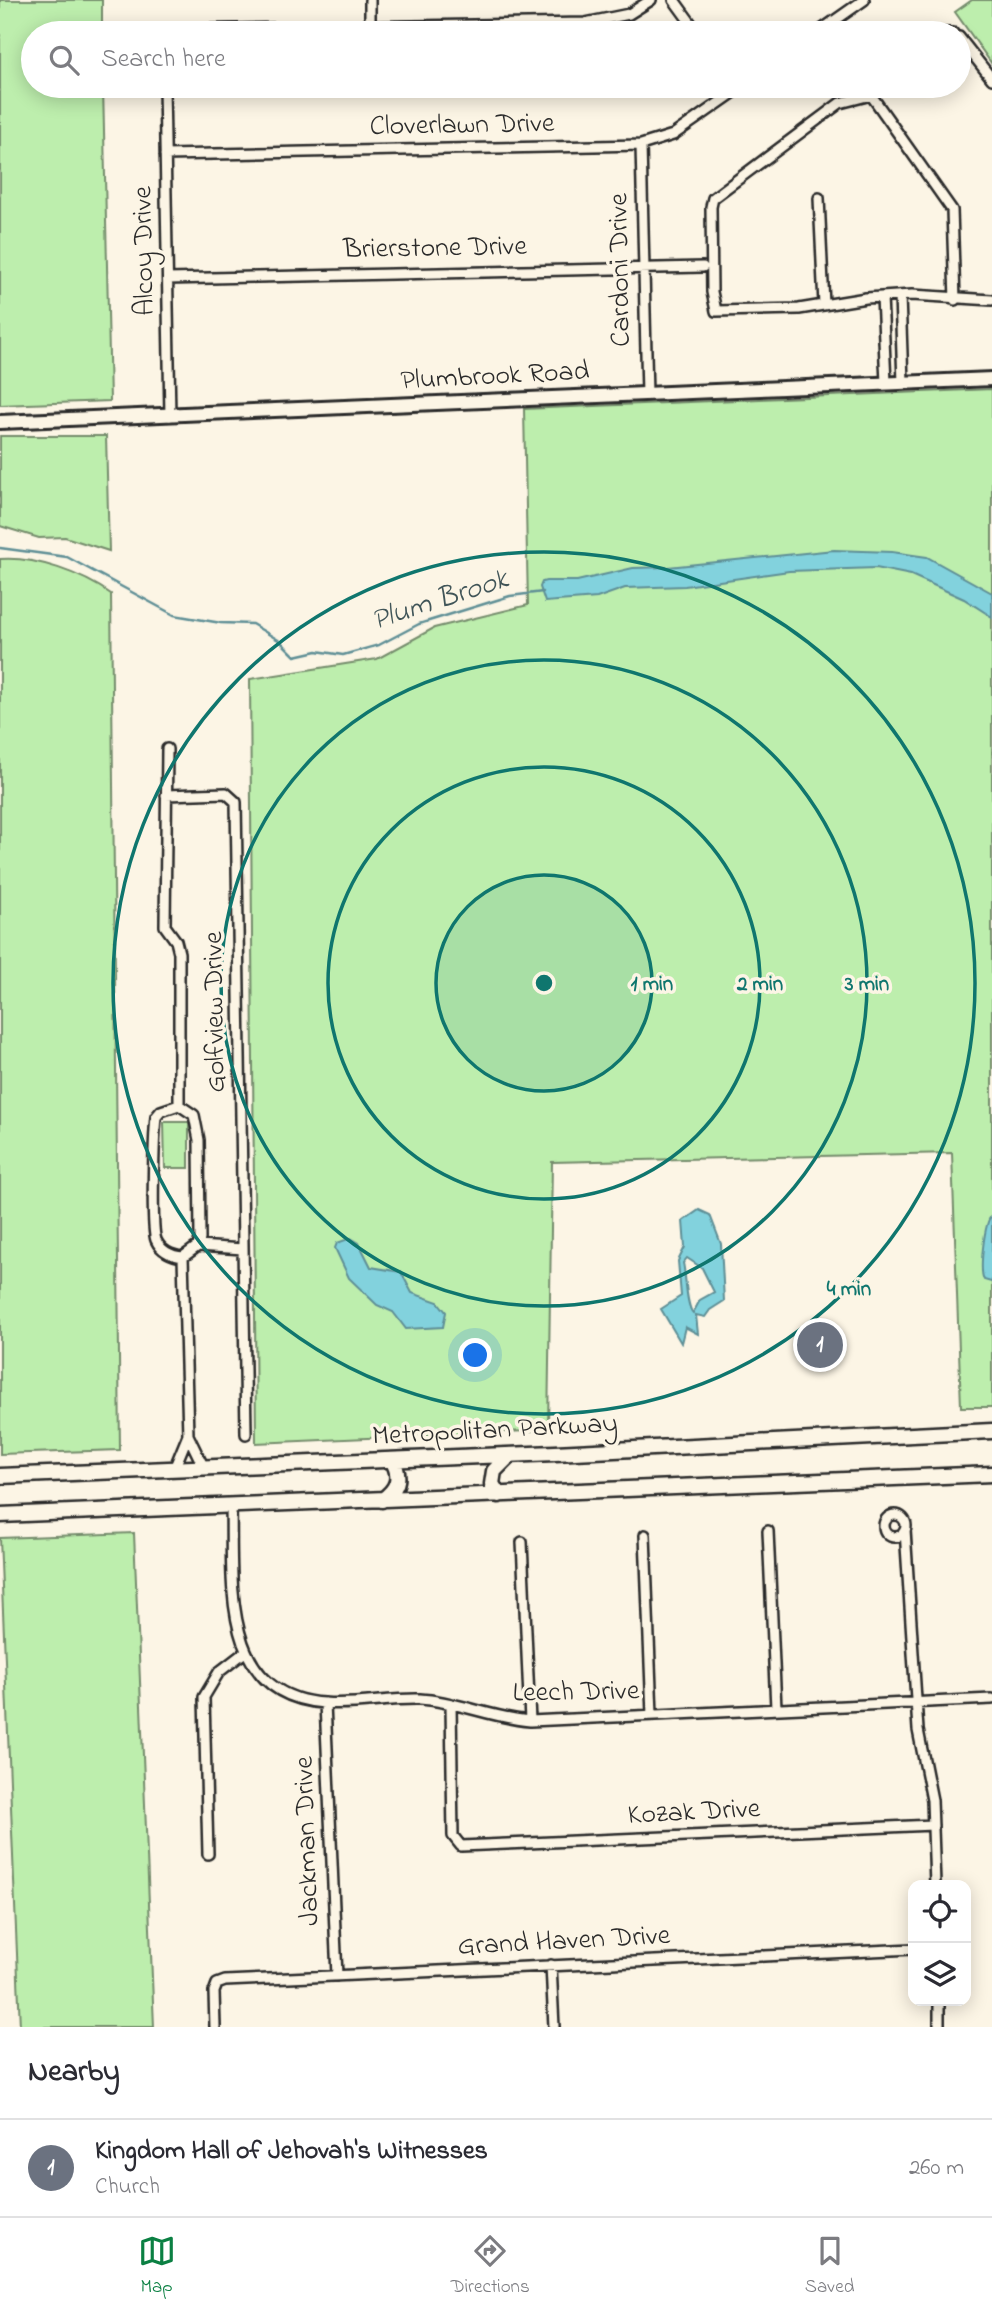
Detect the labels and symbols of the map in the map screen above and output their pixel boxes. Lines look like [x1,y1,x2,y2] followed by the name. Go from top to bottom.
[369,104,555,148] street label: Cloverlawn Drive
[123,185,167,316] street label: Alcoy Drive
[599,192,643,347] street label: Cardoni Drive
[342,227,528,271] street label: Brierstone Drive
[400,352,591,402] street label: Plumbrook Road
[366,558,516,644] water label: Plum Brook
[194,931,238,1093] street label: Golfview Drive
[631,970,673,1000] text: 1 min
[736,970,783,1000] text: 2 min
[844,970,889,1000] text: 3 min
[532,971,556,995] centre of rings
[827,1275,871,1305] text: 4 min
[797,1319,843,1371] pin: 1
[458,1338,492,1372] your location
[371,1404,619,1458] street label: Metropolitan Parkway
[512,1671,640,1715] street label: Leech Drive
[285,1755,331,1926] street label: Jackman Drive
[627,1789,762,1837] street label: Kozak Drive
[457,1916,672,1968] street label: Grand Haven Drive

